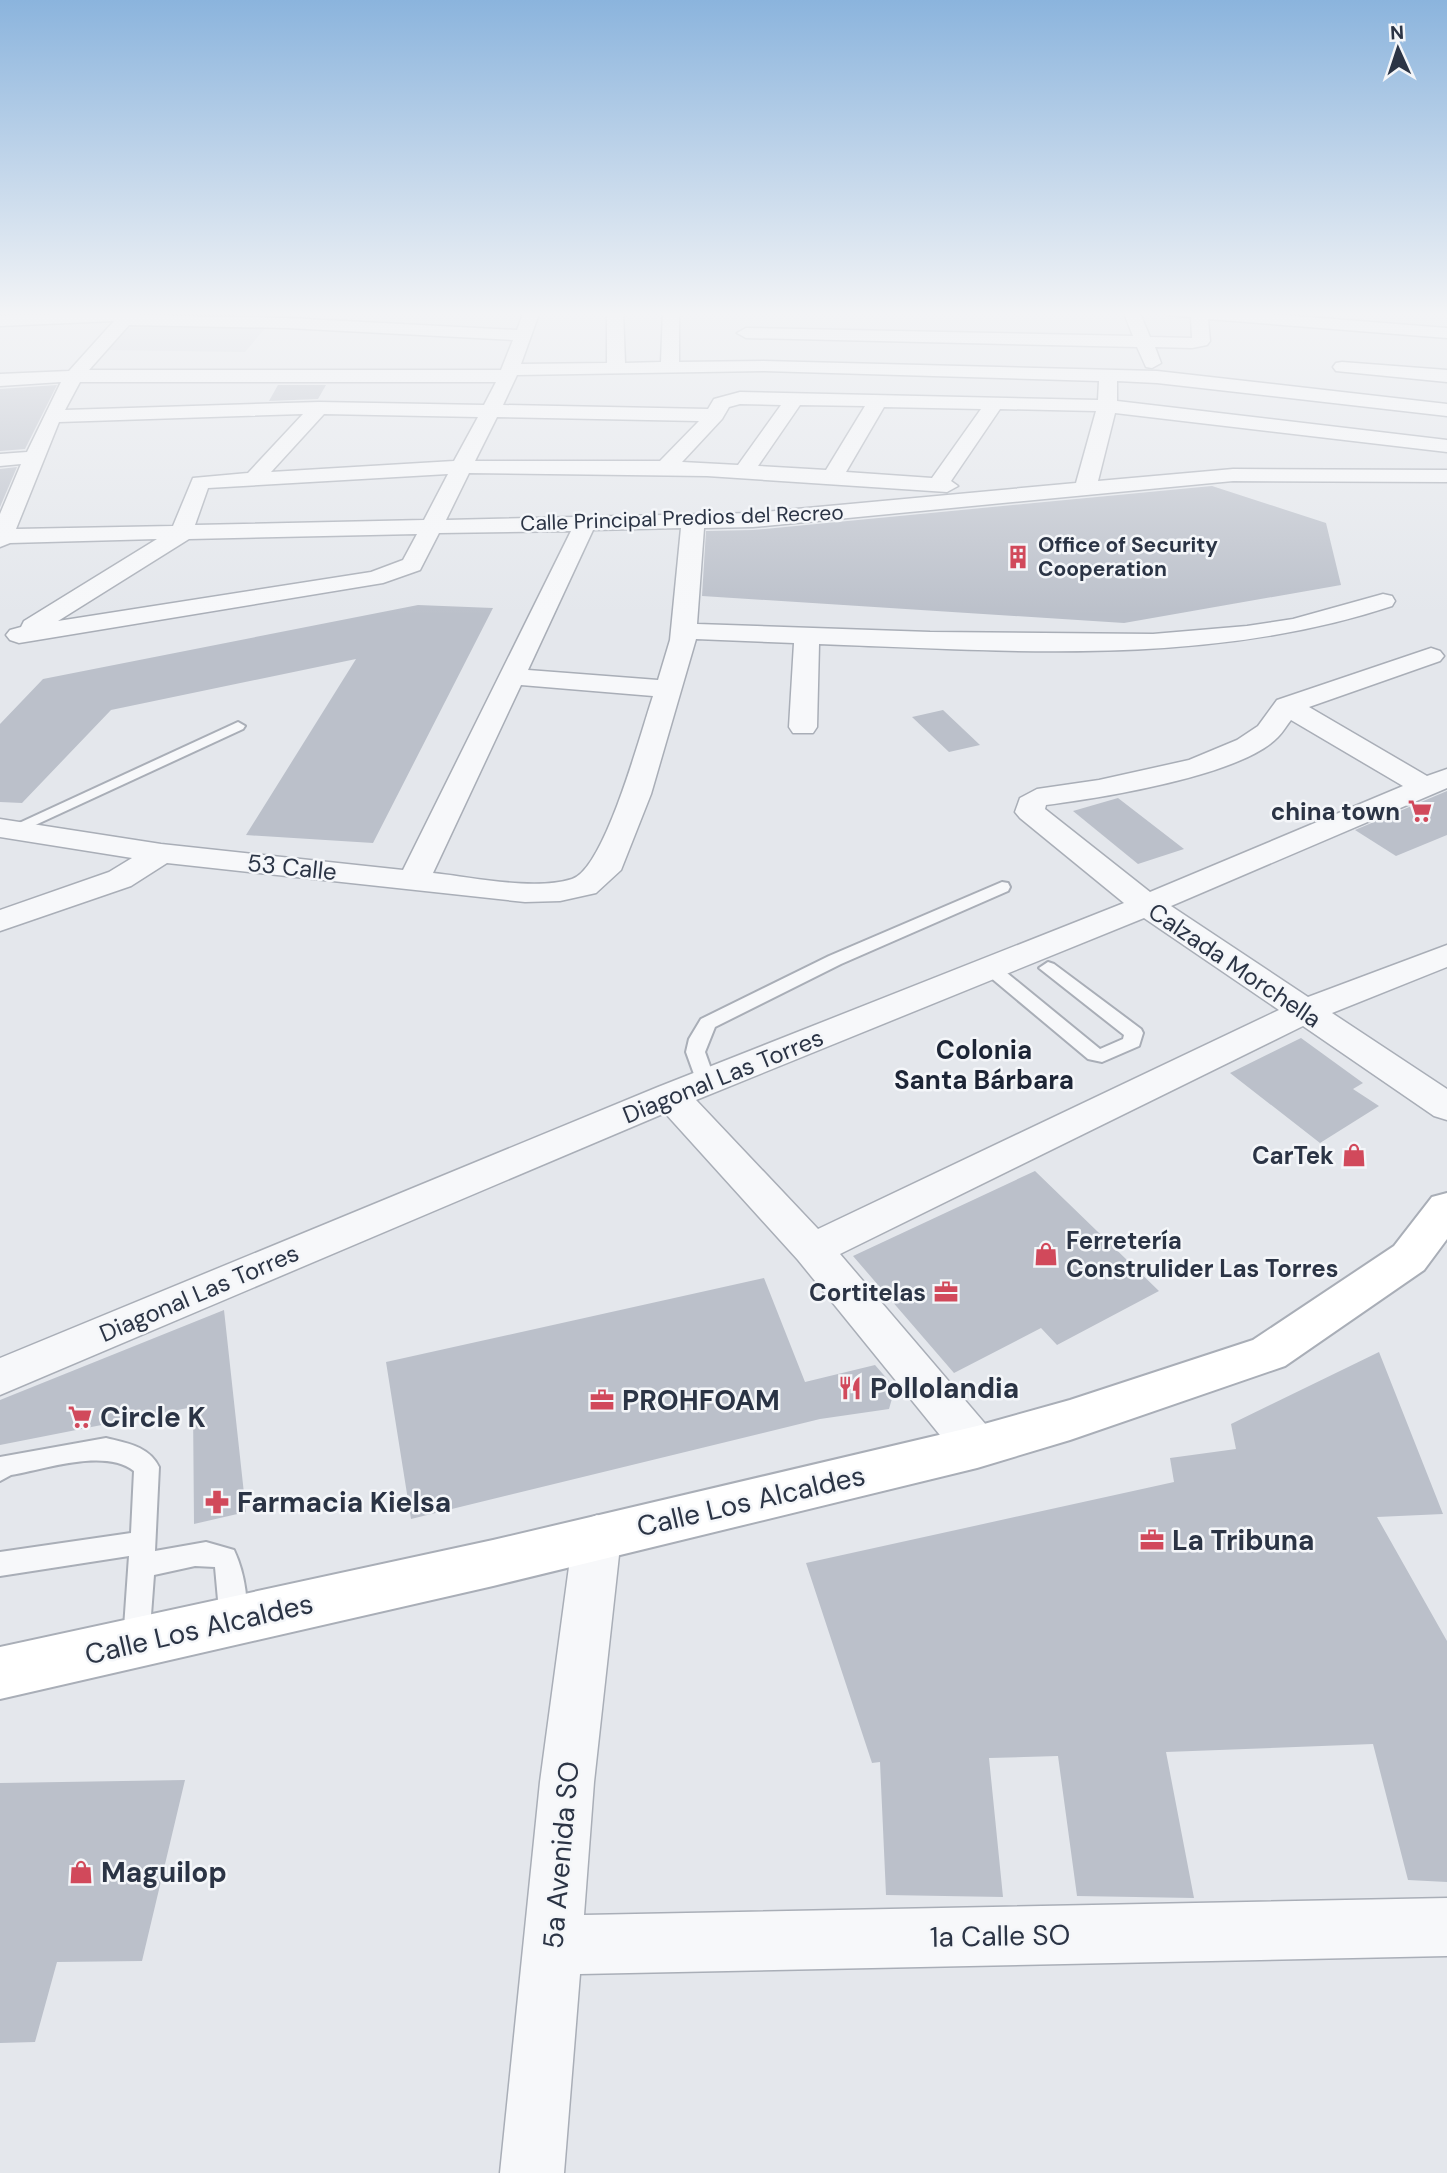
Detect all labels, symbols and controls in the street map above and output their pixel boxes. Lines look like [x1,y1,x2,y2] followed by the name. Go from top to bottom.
[1363,14,1433,84] north arrow
[1390,20,1405,45] text: N
[520,498,844,538] street label: Calle Principal Predios del Recreo
[1038,531,1218,583] place label: Office of Security Cooperation
[1004,543,1032,571] building icon: Office of Security Cooperation
[1271,796,1400,827] place label: china town
[1406,797,1434,825] supermarket icon: china town
[246,847,338,887] street label: 53 Calle
[1143,896,1327,1034] street label: Calzada Morchella
[618,1022,828,1130] street label: Diagonal Las Torres
[894,1033,1074,1097] district label: Colonia Santa Bárbara
[1252,1140,1334,1171] place label: CarTek
[1340,1141,1368,1169] shop icon: CarTek
[1066,1225,1339,1284] place label: Ferretería Construlider Las Torres
[95,1237,303,1349] street label: Diagonal Las Torres
[1032,1240,1060,1268] shop icon: Ferretería Construlider Las Torres
[809,1277,926,1308] place label: Cortitelas
[932,1278,960,1306] office icon: Cortitelas
[870,1370,1019,1407] place label: Pollolandia
[836,1374,864,1402] restaurant icon: Pollolandia
[622,1382,780,1419] place label: PROHFOAM
[588,1386,616,1414] office icon: PROHFOAM
[100,1399,206,1436] place label: Circle K
[66,1403,94,1431] supermarket icon: Circle K
[633,1457,869,1545] street label: Calle Los Alcaldes
[237,1484,451,1521] place label: Farmacia Kielsa
[203,1488,231,1516] pharmacy icon: Farmacia Kielsa
[1172,1522,1314,1559] place label: La Tribuna
[1138,1526,1166,1554] office icon: La Tribuna
[81,1585,317,1673] street label: Calle Los Alcaldes
[534,1760,588,1950] street label: 5a Avenida SO
[101,1854,227,1891] place label: Maguilop
[67,1858,95,1886] shop icon: Maguilop
[929,1916,1071,1956] street label: 1a Calle SO

